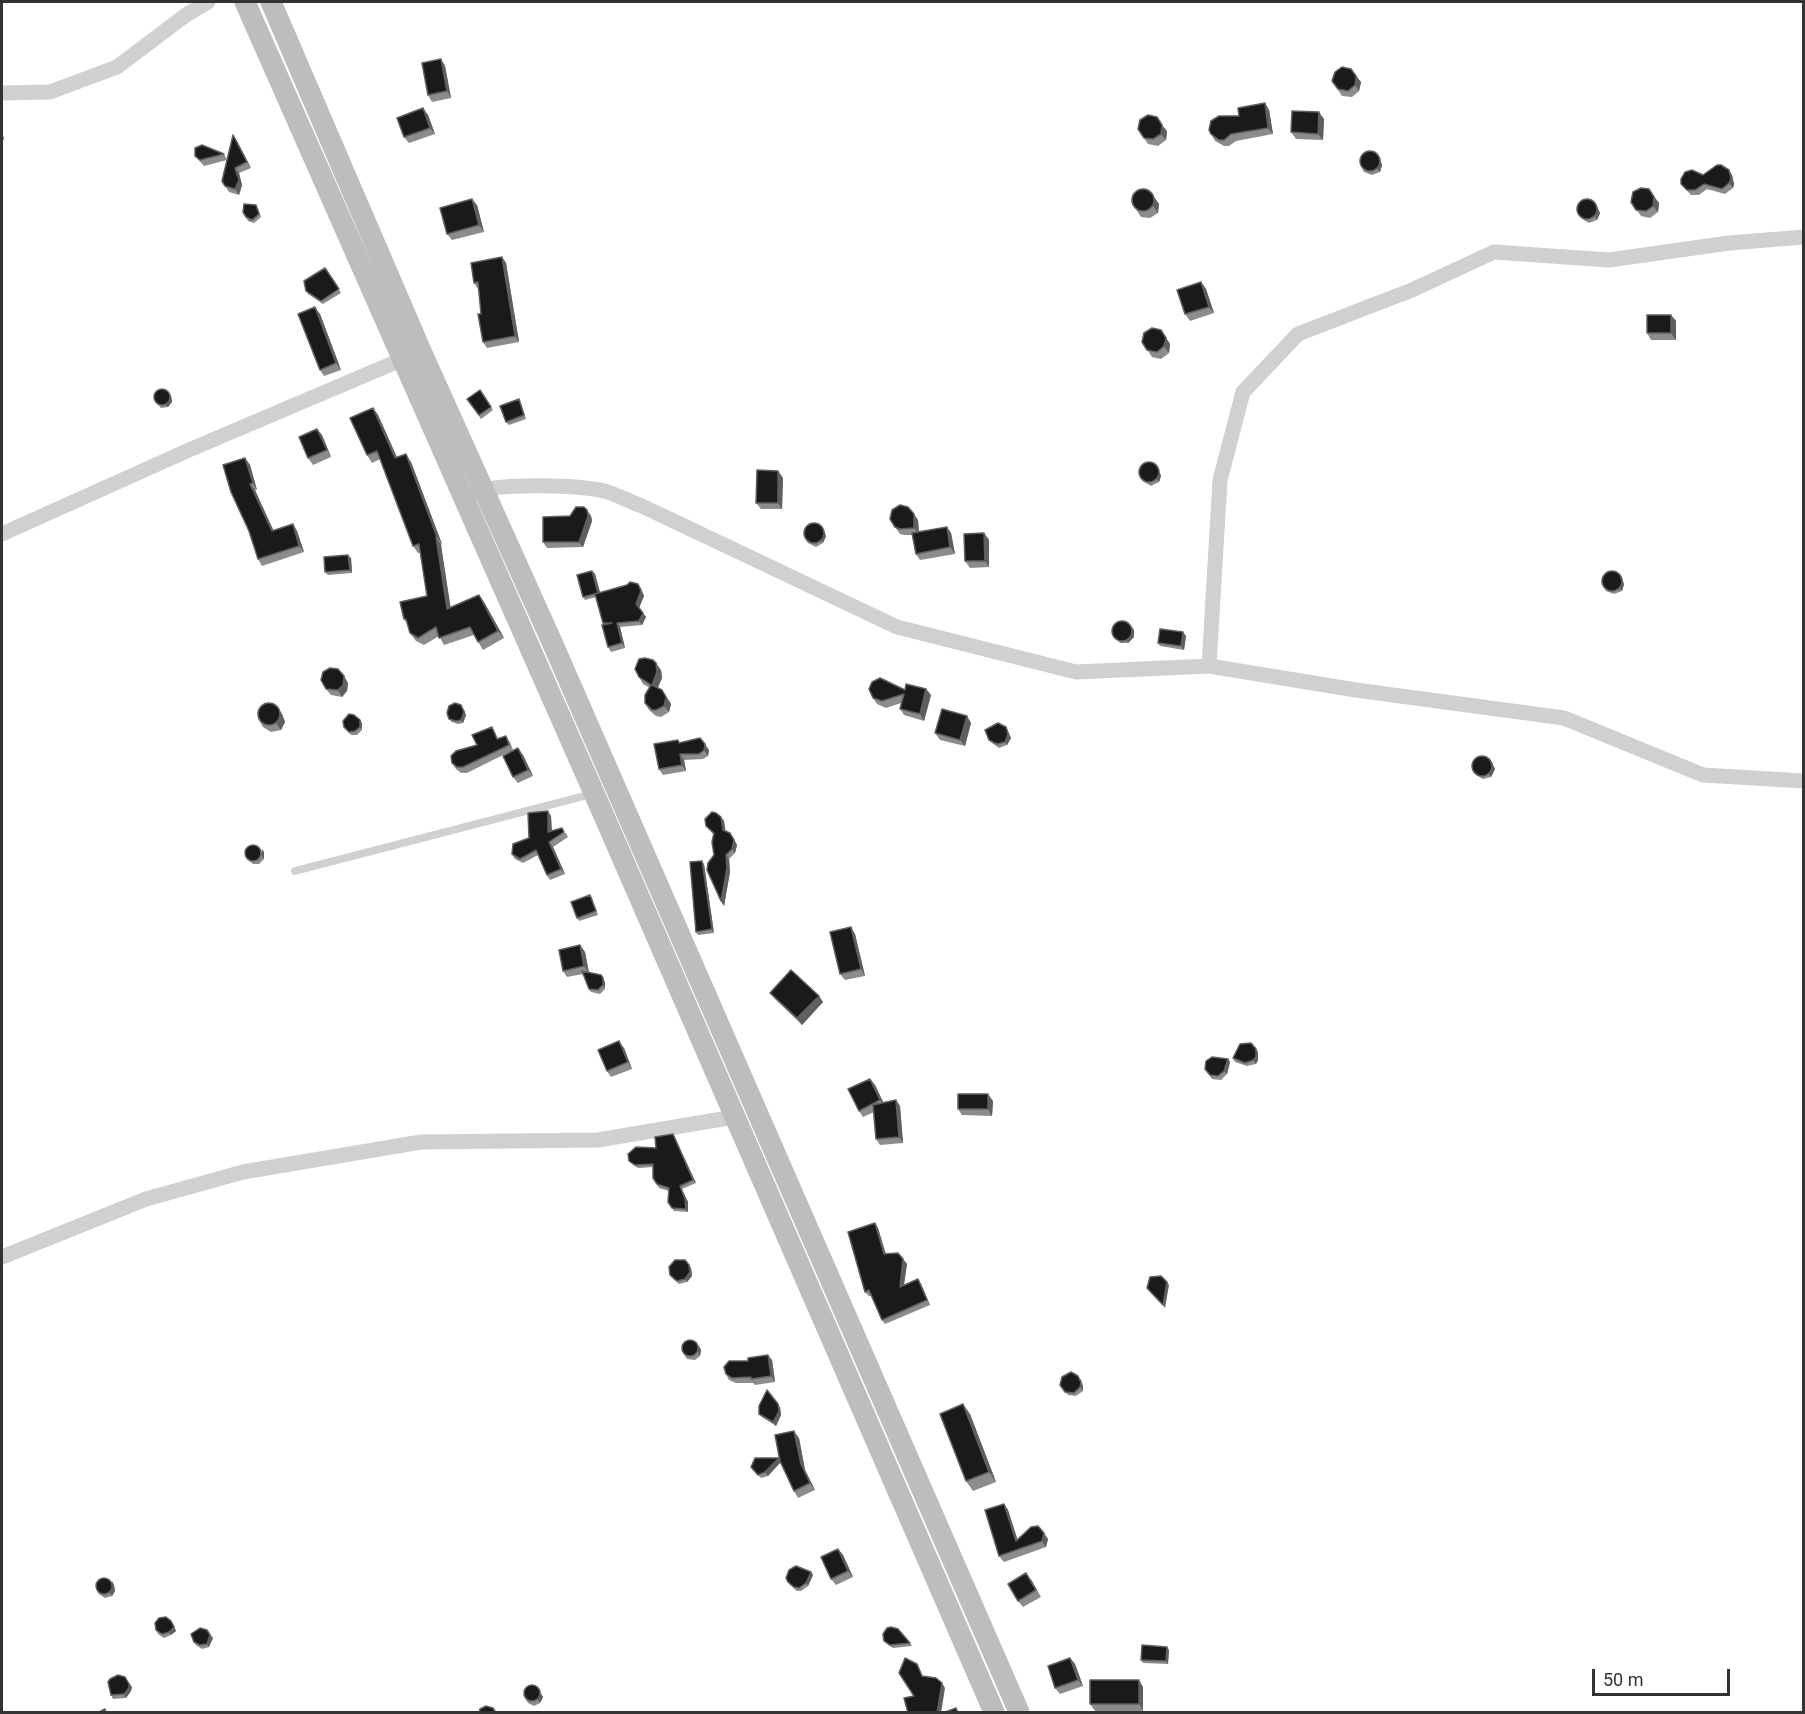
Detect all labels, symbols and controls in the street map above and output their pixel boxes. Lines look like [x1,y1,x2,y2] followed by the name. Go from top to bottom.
[1595,1657,1733,1695] scale bar
[1603,1669,1643,1690] text: 50 m

